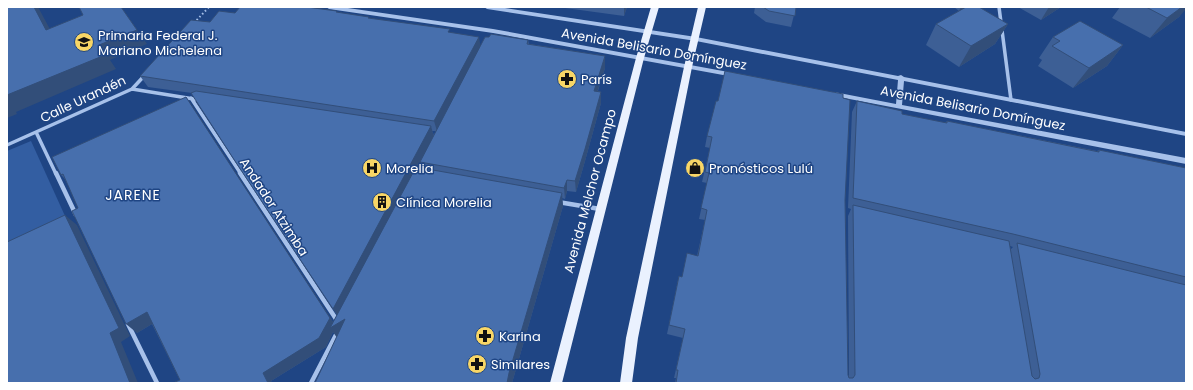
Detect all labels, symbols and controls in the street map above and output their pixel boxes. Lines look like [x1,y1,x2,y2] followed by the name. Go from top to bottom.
[560,23,748,75] street label: Avenida Belisario Domínguez
[98,26,222,60] place label: Primaria Federal J. Mariano Michelena
[73,31,95,53] school or university icon: Primaria Federal J. Mariano Michelena
[556,68,578,90] pharmacy icon: París
[581,70,612,89] place label: París
[37,71,129,127] street label: Calle Urandén
[879,81,1067,135] street label: Avenida Belisario Domínguez
[559,107,621,275] street label: Avenida Melchor Ocampo
[235,154,313,260] street label: Andador Atzimba
[361,157,383,179] hospital icon: Morelia
[684,157,706,179] shop icon: Pronósticos Lulú
[386,159,434,178] place label: Morelia
[709,159,813,178] place label: Pronósticos Lulú
[105,185,161,205] district label: JARENE
[371,191,393,213] building icon: Clínica Morelia
[396,193,492,212] place label: Clínica Morelia
[474,325,496,347] pharmacy icon: Karina
[499,327,541,346] place label: Karina
[466,353,488,375] pharmacy icon: Similares
[491,355,550,374] place label: Similares

